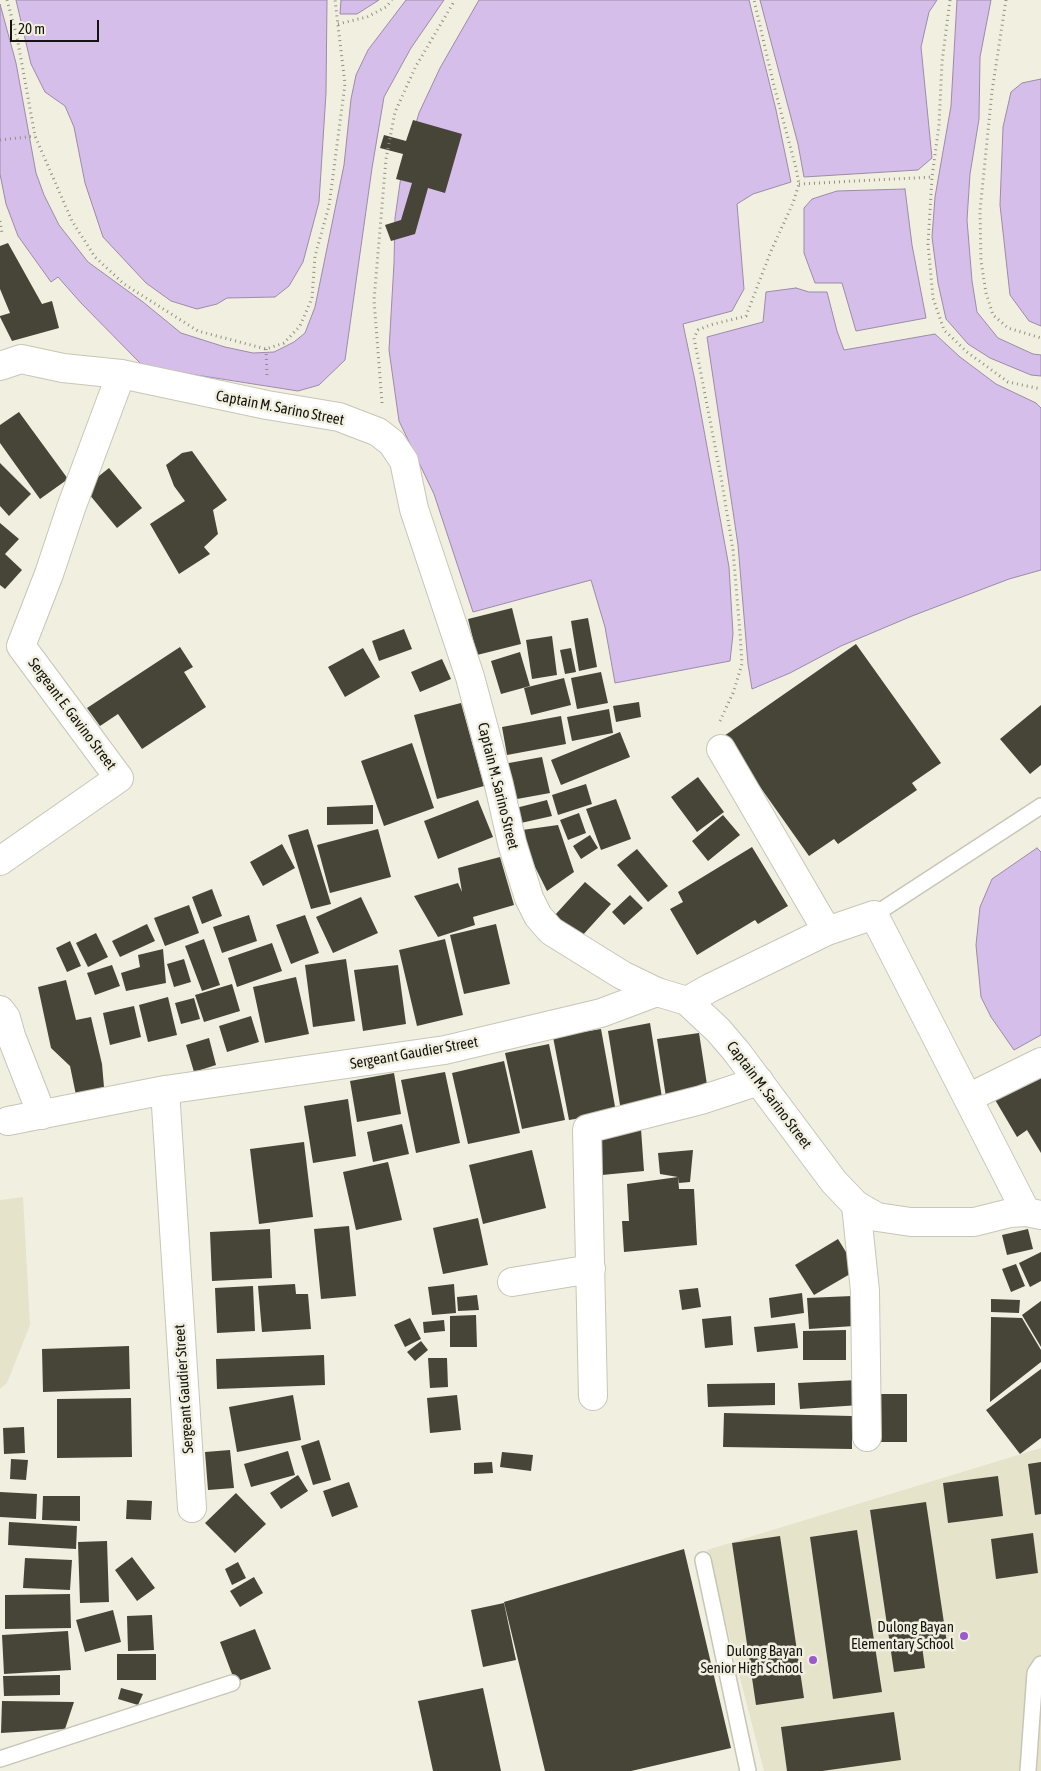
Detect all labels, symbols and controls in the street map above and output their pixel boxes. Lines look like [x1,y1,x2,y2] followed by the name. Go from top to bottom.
[12,10,101,42] scale bar
[18,20,45,37] text: 20 m
[214,387,346,429] street label: Captain M. Sarino Street
[24,654,120,774] street label: Sergeant E. Gavino Street
[474,721,522,851] street label: Captain M. Sarino Street
[349,1033,479,1073] street label: Sergeant Gaudier Street
[723,1038,815,1152] street label: Captain M. Sarino Street
[171,1324,197,1454] street label: Sergeant Gaudier Street
[851,1618,954,1653] place label: Dulong Bayan Elementary School
[958,1630,970,1642] marker: Dulong Bayan Elementary School
[700,1642,803,1677] place label: Dulong Bayan Senior High School
[807,1654,819,1666] marker: Dulong Bayan Senior High School

